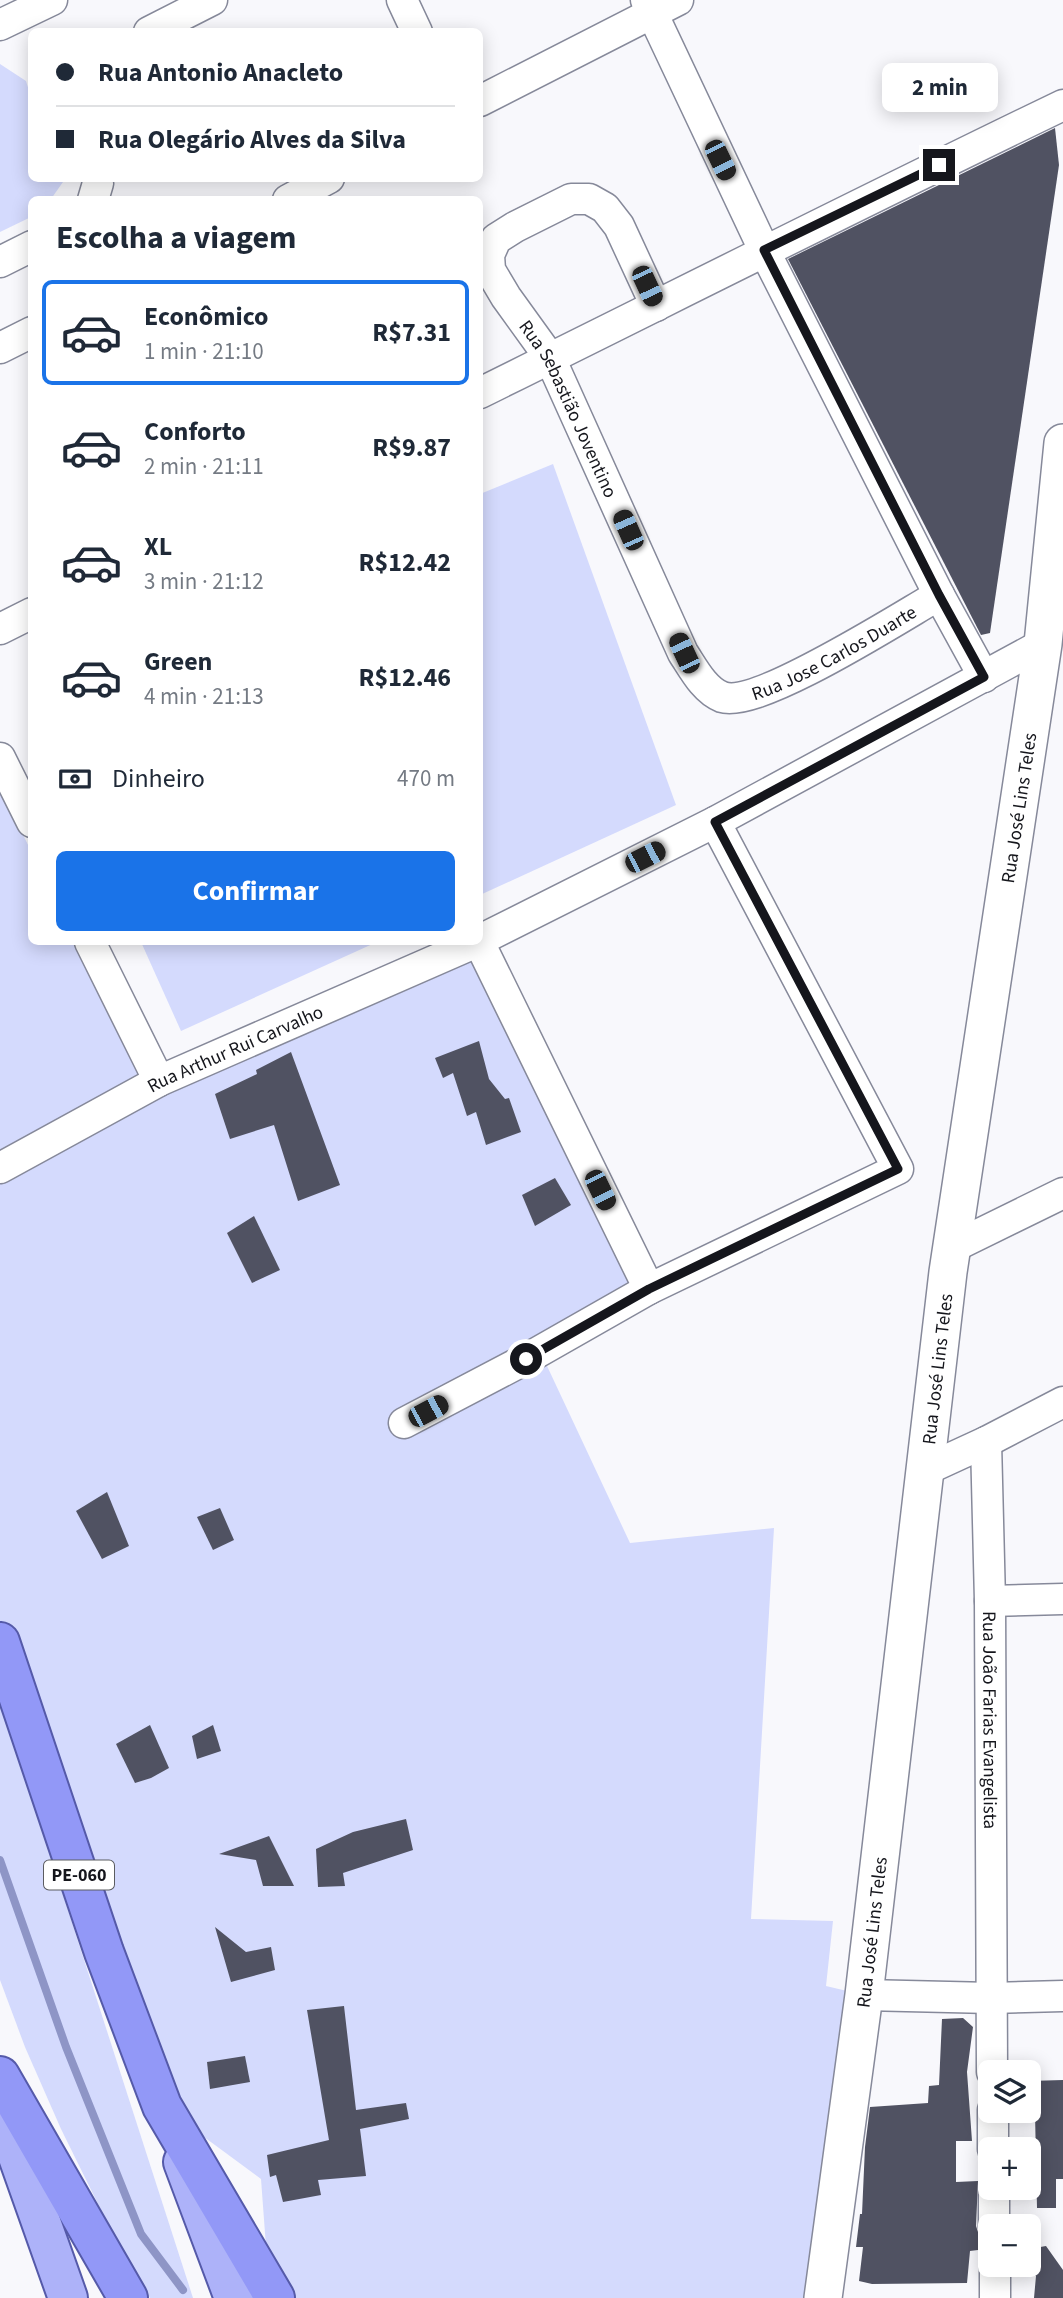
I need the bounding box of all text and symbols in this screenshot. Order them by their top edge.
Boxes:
text: Rua Antonio Anacleto [98,54,343,91]
callout: 2 min [881,64,997,113]
text: 2 min [912,71,968,104]
text: Rua Olegário Alves da Silva [98,121,406,158]
car [702,137,739,183]
route end [923,149,955,181]
text: Escolha a viagem [56,215,296,261]
car [629,263,666,309]
text: Econômico [144,298,269,335]
icon: car [60,301,123,364]
text: R$7.31 [372,314,451,351]
street label: Rua Sebastião Joventino [512,315,623,502]
text: 1 min · 21:10 [144,335,264,368]
text: Conforto [144,413,246,450]
icon: car [60,416,123,479]
text: R$9.87 [372,429,451,466]
text: 2 min · 21:11 [144,450,264,483]
car [610,507,647,553]
text: XL [144,528,172,565]
icon: car [60,531,123,594]
text: R$12.42 [359,544,451,581]
text: 3 min · 21:12 [144,565,264,598]
street label: Rua Jose Carlos Duarte [748,599,922,708]
car [666,630,703,676]
text: Green [144,643,212,680]
icon: car [60,646,123,709]
text: R$12.46 [359,659,451,696]
text: 4 min · 21:13 [144,680,264,713]
street label: Rua José Lins Teles [995,731,1044,885]
icon: cash [56,760,94,798]
text: Dinheiro [112,760,205,797]
text: 470 m [397,762,455,795]
car [622,838,669,876]
button: Confirmar [56,851,455,931]
street label: Rua Arthur Rui Carvalho [143,999,328,1100]
car [582,1167,619,1213]
street label: Rua José Lins Teles [916,1292,960,1446]
route start [510,1343,542,1375]
car [405,1392,452,1430]
street label: Rua João Farias Evangelista [975,1611,1003,1829]
street label: Rua José Lins Teles [850,1855,895,2010]
road number: PE-060 [44,1860,114,1889]
map controls [978,2060,1041,2277]
button: layers [978,2060,1041,2123]
button: + [978,2137,1041,2200]
button: − [978,2214,1041,2277]

